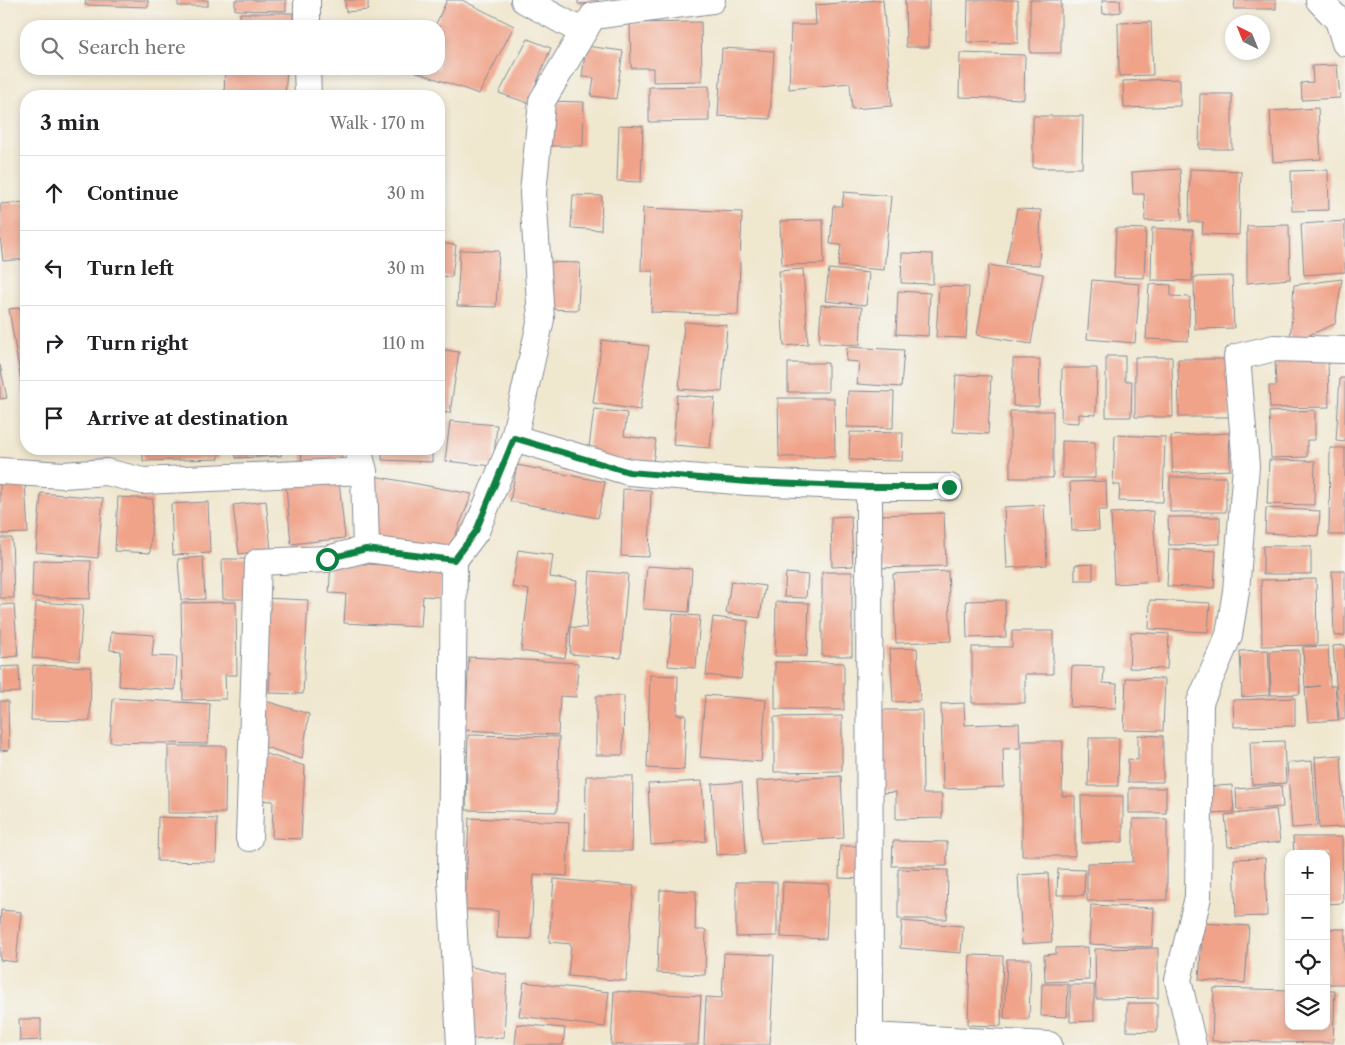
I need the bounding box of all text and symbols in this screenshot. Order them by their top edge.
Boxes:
north arrow [1225,15,1270,60]
search box [20,20,445,75]
icon: search [38,34,66,62]
text: Search here [78,36,186,59]
text: 3 min [40,110,100,135]
text: Walk · 170 m [330,113,425,133]
icon: ahead [40,179,68,207]
text: Continue [87,182,179,205]
text: 30 m [387,183,425,203]
icon: left [40,254,68,282]
text: Turn left [87,257,174,280]
text: 30 m [387,258,425,278]
icon: right [40,329,68,357]
text: Turn right [87,332,188,355]
text: 110 m [382,333,425,353]
icon: arrive [40,404,68,432]
text: Arrive at destination [87,407,288,430]
route end [938,476,961,499]
route start [316,548,339,571]
map controls [1285,850,1330,1030]
button: + [1285,850,1330,895]
button: − [1285,895,1330,940]
button: locate [1285,940,1330,985]
button: layers [1285,985,1330,1030]

